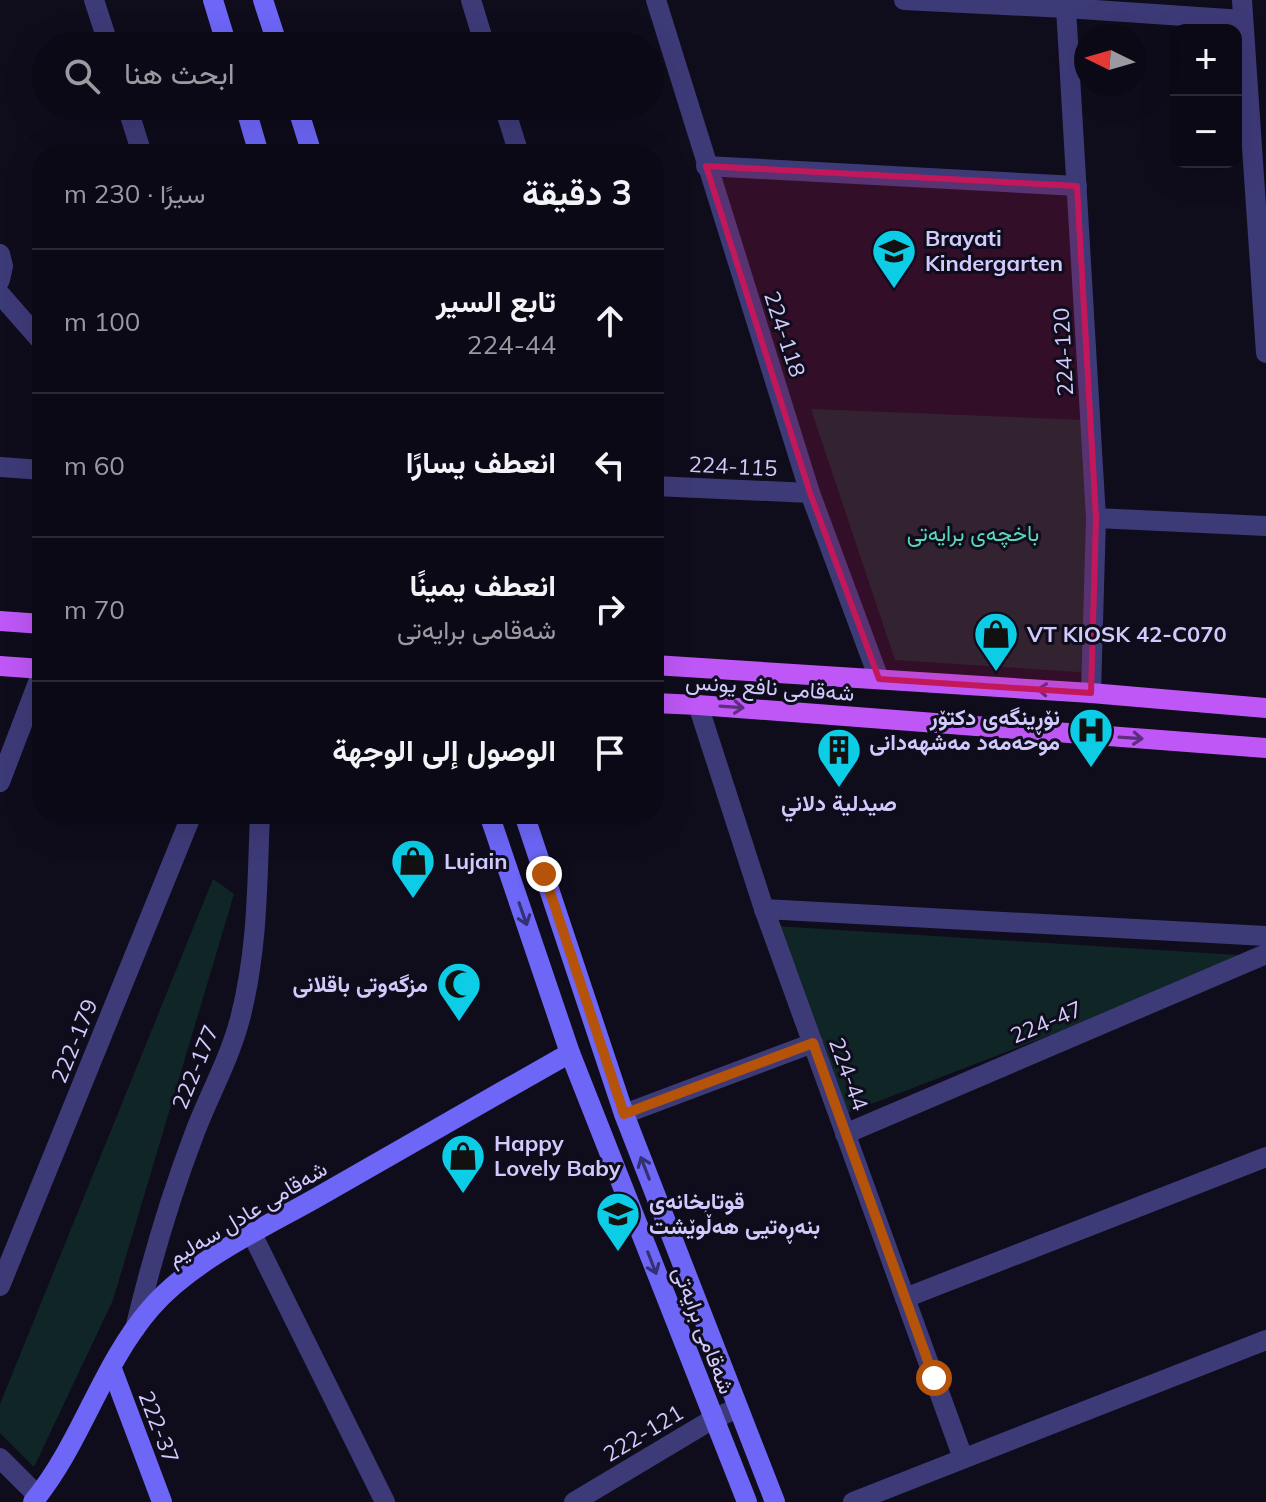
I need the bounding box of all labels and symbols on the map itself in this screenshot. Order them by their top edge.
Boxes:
north arrow [1074,24,1146,96]
place label: Brayati Kindergarten [925,224,1063,277]
school or university icon: Brayati Kindergarten [870,227,918,290]
street label: 224-118 [758,288,812,380]
street label: 224-120 [1047,307,1079,397]
street label: 224-115 [688,450,778,482]
park label: باخچەی برایەتی [907,519,1039,548]
shop icon: VT KIOSK 42-C070 [972,610,1020,673]
place label: VT KIOSK 42-C070 [1026,620,1227,648]
street label: شەقامی نافع یونس [685,667,855,708]
one-way arrow [1036,683,1063,698]
one-way arrow [718,700,745,715]
place label: نۆڕینگەی دکتۆر موحەمەد مەشهەدانی [869,703,1060,756]
hospital icon: نۆڕینگەی دکتۆر موحەمەد مەشهەدانی [1067,706,1115,769]
building icon: صيدلية دلاني [815,726,863,789]
one-way arrow [1117,731,1144,746]
place label: صيدلية دلاني [781,789,897,822]
shop icon: Lujain [389,837,437,900]
place label: Lujain [444,847,508,875]
route end [526,856,562,892]
one-way arrow [516,902,531,927]
mosque icon: مزگەوتی باقلانی [435,960,483,1023]
place label: مزگەوتی باقلانی [293,970,428,998]
street label: 224-47 [1006,994,1086,1050]
street label: 222-179 [44,995,104,1087]
street label: 222-177 [165,1021,225,1113]
street label: 224-44 [823,1034,875,1114]
place label: Happy Lovely Baby [494,1129,621,1182]
shop icon: Happy Lovely Baby [439,1132,487,1195]
street label: شەقامی عادل سەلیم [162,1154,332,1273]
one-way arrow [637,1156,651,1181]
place label: قوتابخانەی بنەڕەتیی هەڵوێشت [649,1187,820,1244]
school or university icon: قوتابخانەی بنەڕەتیی هەڵوێشت [594,1190,642,1253]
one-way arrow [646,1250,660,1275]
street label: شەقامی برایەتی [667,1262,741,1398]
route start [916,1360,952,1396]
street label: 222-37 [132,1387,186,1467]
street label: 222-121 [598,1398,688,1468]

